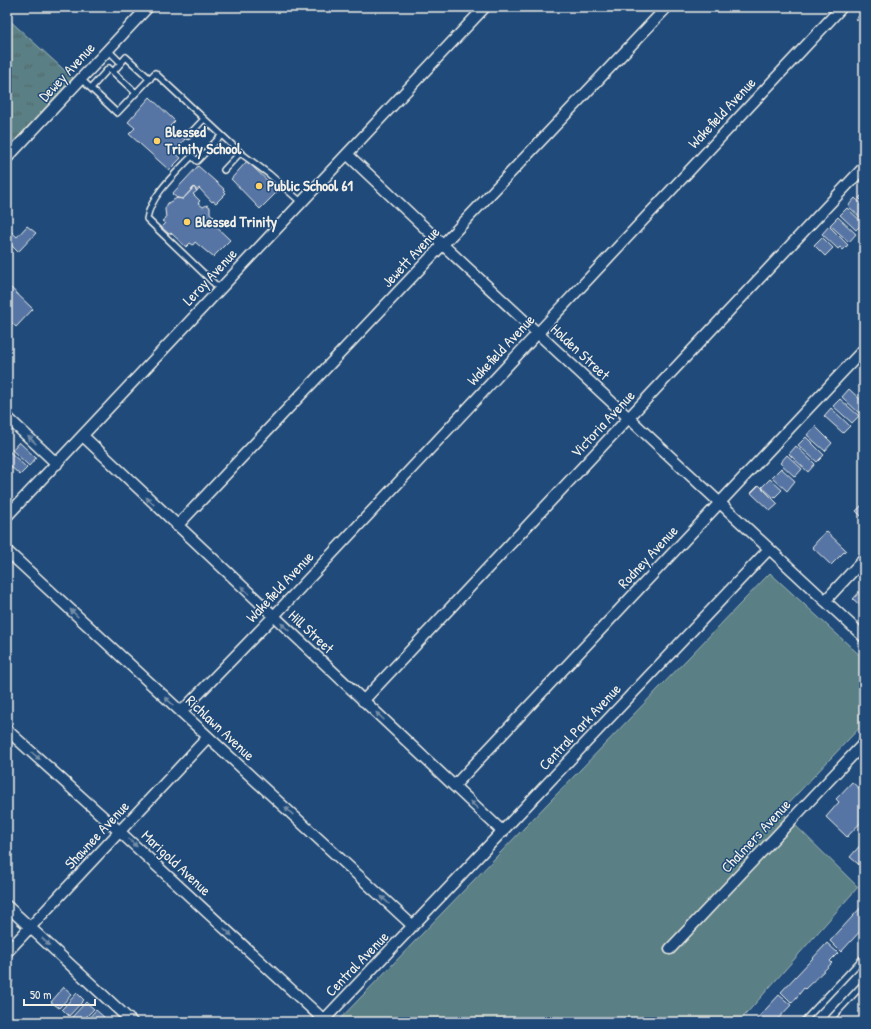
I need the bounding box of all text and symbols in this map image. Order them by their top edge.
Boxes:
street label: Dewey Avenue [34,37,100,106]
street label: Wakefield Avenue [683,72,760,153]
place label: Blessed Trinity School [164,121,242,160]
marker: Blessed Trinity School [152,136,162,146]
place label: Public School 61 [267,175,354,196]
marker: Public School 61 [254,181,264,191]
place label: Blessed Trinity [195,211,278,233]
marker: Blessed Trinity [182,217,192,227]
street label: Jewett Avenue [377,222,444,292]
street label: Leroy Avenue [178,243,242,310]
street label: Wakefield Avenue [462,309,539,390]
street label: Holden Street [546,319,615,385]
street label: Victoria Avenue [566,385,639,462]
one-way arrow [27,436,37,445]
one-way arrow [145,496,155,506]
street label: Rodney Avenue [613,520,682,593]
street label: Wakefield Avenue [241,546,318,627]
one-way arrow [240,585,250,595]
street label: Hill Street [284,605,339,659]
one-way arrow [69,608,79,618]
one-way arrow [280,622,290,632]
street label: Central Park Avenue [534,679,625,775]
street label: Richlawn Avenue [181,690,259,765]
one-way arrow [164,696,174,706]
one-way arrow [375,711,385,721]
one-way arrow [31,752,41,761]
street label: Chalmers Avenue [716,794,795,877]
street label: Shawnee Avenue [60,796,134,873]
one-way arrow [470,801,479,810]
one-way arrow [284,807,294,816]
street label: Marigold Avenue [137,825,216,900]
one-way arrow [127,839,138,848]
one-way arrow [380,895,390,904]
street label: Central Avenue [320,926,393,1001]
one-way arrow [223,927,233,936]
one-way arrow [41,937,51,947]
scale bar [24,981,95,1007]
text: 50 m [30,986,51,1003]

